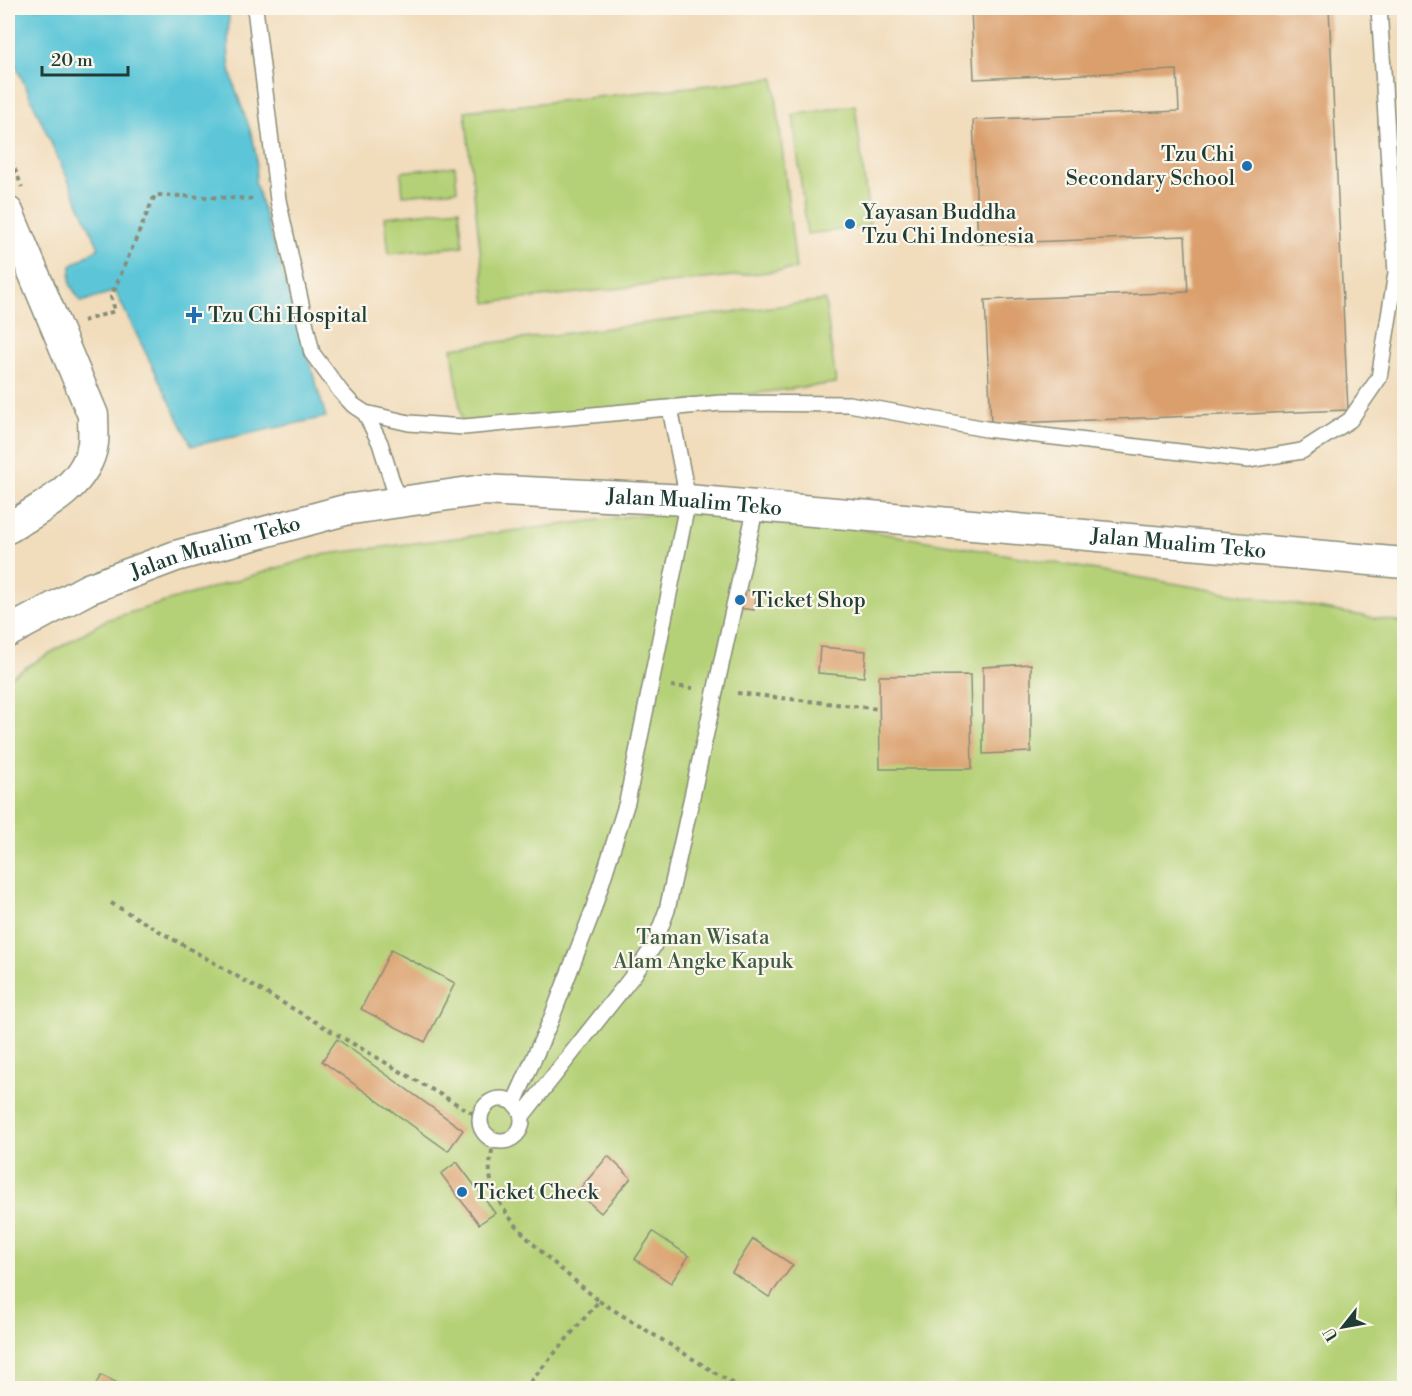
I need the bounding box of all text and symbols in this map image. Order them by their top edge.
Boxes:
scale bar [42,39,128,77]
text: 20 m [51,49,93,72]
place label: Tzu Chi Secondary School [1066,142,1235,192]
marker: Tzu Chi Secondary School [1240,159,1254,173]
place label: Yayasan Buddha Tzu Chi Indonesia [861,200,1035,250]
marker: Yayasan Buddha Tzu Chi Indonesia [843,217,857,231]
place label: Tzu Chi Hospital [208,303,368,329]
marker: Tzu Chi Hospital [185,306,203,324]
street label: Jalan Mualim Teko [605,484,783,522]
street label: Jalan Mualim Teko [126,511,304,586]
street label: Jalan Mualim Teko [1088,523,1267,565]
place label: Ticket Shop [752,588,866,614]
marker: Ticket Shop [733,593,747,607]
park label: Taman Wisata Alam Angke Kapuk [612,925,794,975]
place label: Ticket Check [474,1180,599,1206]
marker: Ticket Check [455,1185,469,1199]
north arrow [1313,1297,1373,1357]
text: U [1319,1323,1343,1345]

